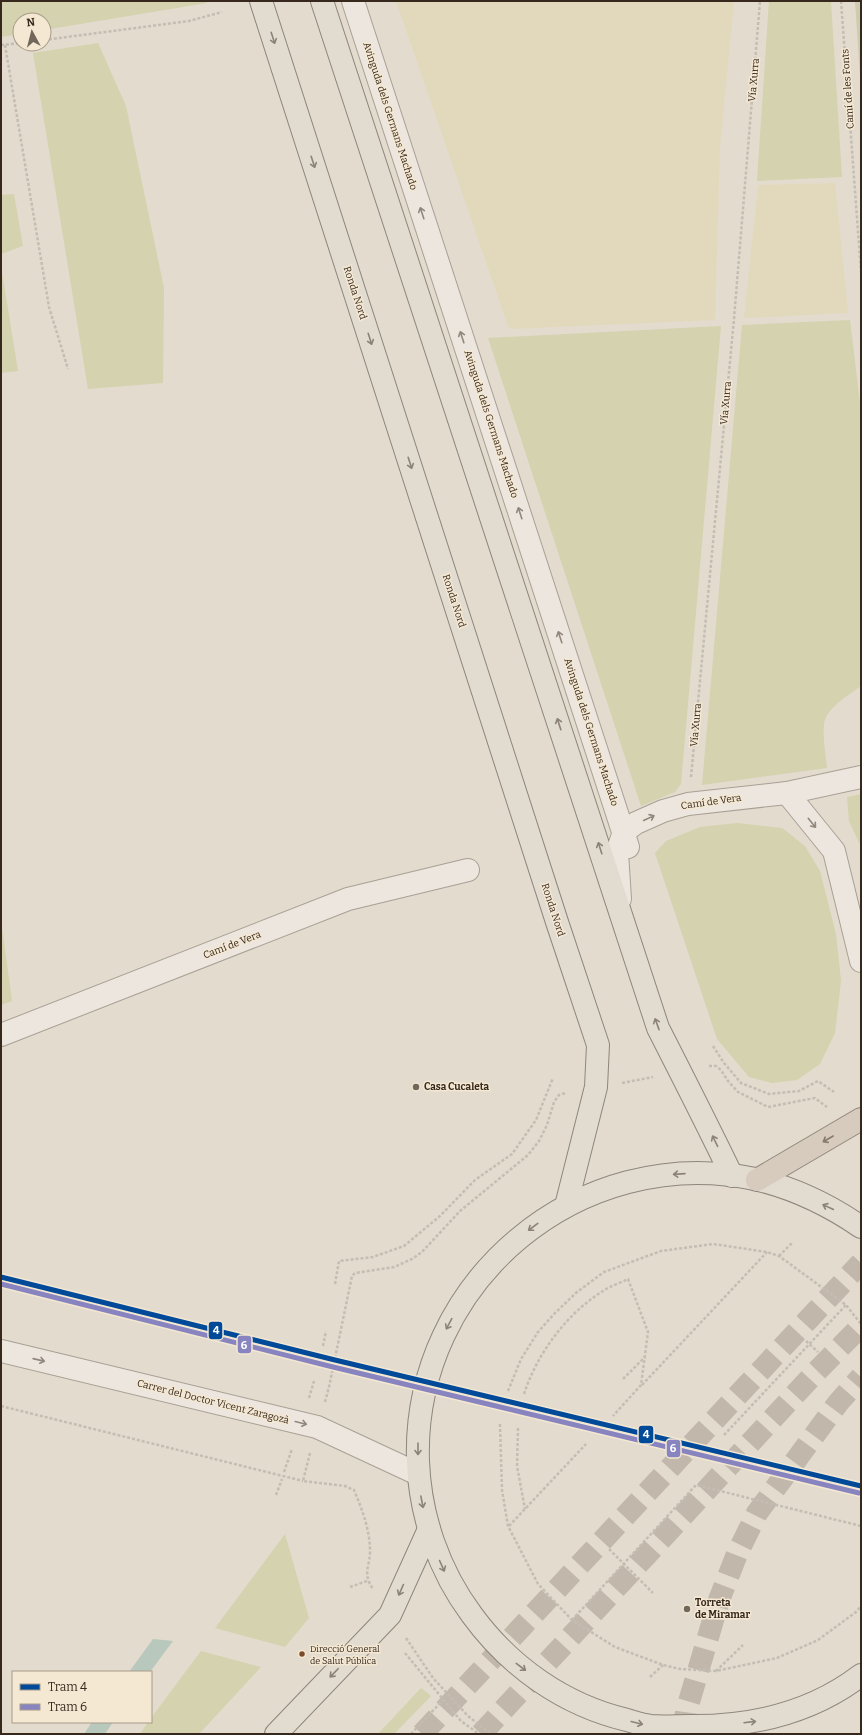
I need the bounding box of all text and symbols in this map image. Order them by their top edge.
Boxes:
north arrow [12,12,52,52]
text: N [26,16,36,30]
one-way arrow [270,31,277,44]
street label: Avinguda dels Germans Machado [360,40,420,192]
street label: Camí de les Fonts [838,48,857,130]
street label: Vía Xurra [745,57,762,102]
one-way arrow [310,155,317,168]
one-way arrow [418,207,425,220]
street label: Ronda Nord [341,265,369,321]
one-way arrow [458,330,465,343]
one-way arrow [367,332,374,345]
street label: Avinguda dels Germans Machado [461,348,521,500]
street label: Vía Xurra [717,380,734,425]
one-way arrow [406,456,414,468]
one-way arrow [516,507,523,520]
street label: Ronda Nord [440,573,468,629]
one-way arrow [556,631,563,644]
street label: Avinguda dels Germans Machado [561,656,621,808]
street label: Vía Xurra [687,702,704,747]
one-way arrow [555,718,563,730]
street label: Camí de Vera [680,791,742,812]
one-way arrow [642,814,654,821]
one-way arrow [807,818,816,829]
one-way arrow [596,841,603,854]
street label: Ronda Nord [539,882,567,938]
street label: Camí de Vera [201,927,263,962]
one-way arrow [653,1019,661,1031]
place label: Casa Cucaleta [424,1081,490,1093]
marker: Casa Cucaleta [411,1082,421,1092]
one-way arrow [711,1135,718,1147]
one-way arrow [822,1135,834,1143]
one-way arrow [673,1171,686,1178]
one-way arrow [822,1203,834,1210]
one-way arrow [528,1222,539,1231]
one-way arrow [445,1318,452,1330]
line badge: 4 [208,1321,223,1340]
text: 4 [213,1324,220,1337]
line badge: 6 [237,1335,252,1354]
text: 6 [241,1339,248,1352]
one-way arrow [32,1357,45,1364]
street label: Carrer del Doctor Vicent Zaragozà [136,1377,291,1427]
one-way arrow [295,1420,308,1427]
line badge: 4 [638,1425,654,1444]
text: 4 [643,1428,650,1441]
line badge: 6 [666,1439,681,1458]
one-way arrow [414,1442,422,1455]
text: 6 [670,1442,677,1455]
one-way arrow [419,1495,427,1508]
one-way arrow [439,1559,447,1571]
one-way arrow [397,1584,404,1596]
place label: Torreta de Miramar [695,1597,750,1621]
marker: Torreta de Miramar [682,1604,692,1614]
place label: Direcció General de Salut Pública [310,1644,380,1666]
marker: Direcció General de Salut Pública [297,1649,307,1659]
one-way arrow [516,1663,527,1672]
one-way arrow [329,1668,339,1678]
legend [12,1671,152,1723]
text: Tram 4 [48,1680,87,1694]
text: Tram 6 [48,1700,87,1714]
one-way arrow [743,1718,756,1726]
one-way arrow [630,1719,643,1727]

